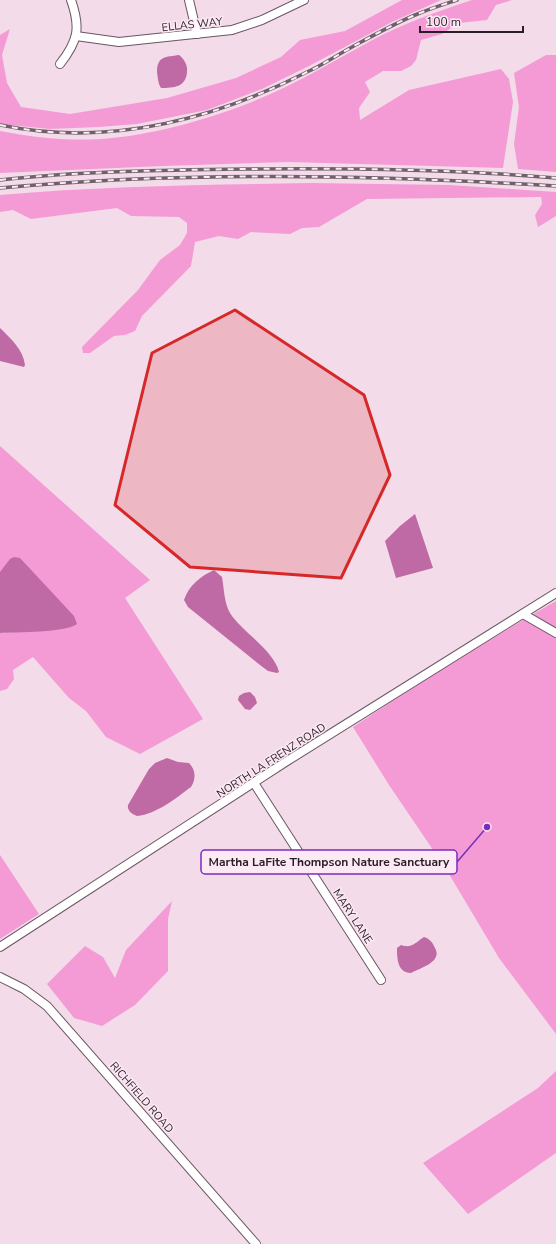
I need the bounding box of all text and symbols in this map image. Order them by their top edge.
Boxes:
scale bar [420,8,523,34]
street label: ELLAS WAY [161,14,224,35]
text: 100 m [426,14,461,30]
street label: NORTH LA FRENZ ROAD [214,719,329,801]
callout: Martha LaFite Thompson Nature Sanctuary [201,850,457,874]
text: Martha LaFite Thompson Nature Sanctuary [209,854,450,870]
street label: MARY LANE [329,886,376,947]
street label: RICHFIELD ROAD [106,1058,177,1136]

